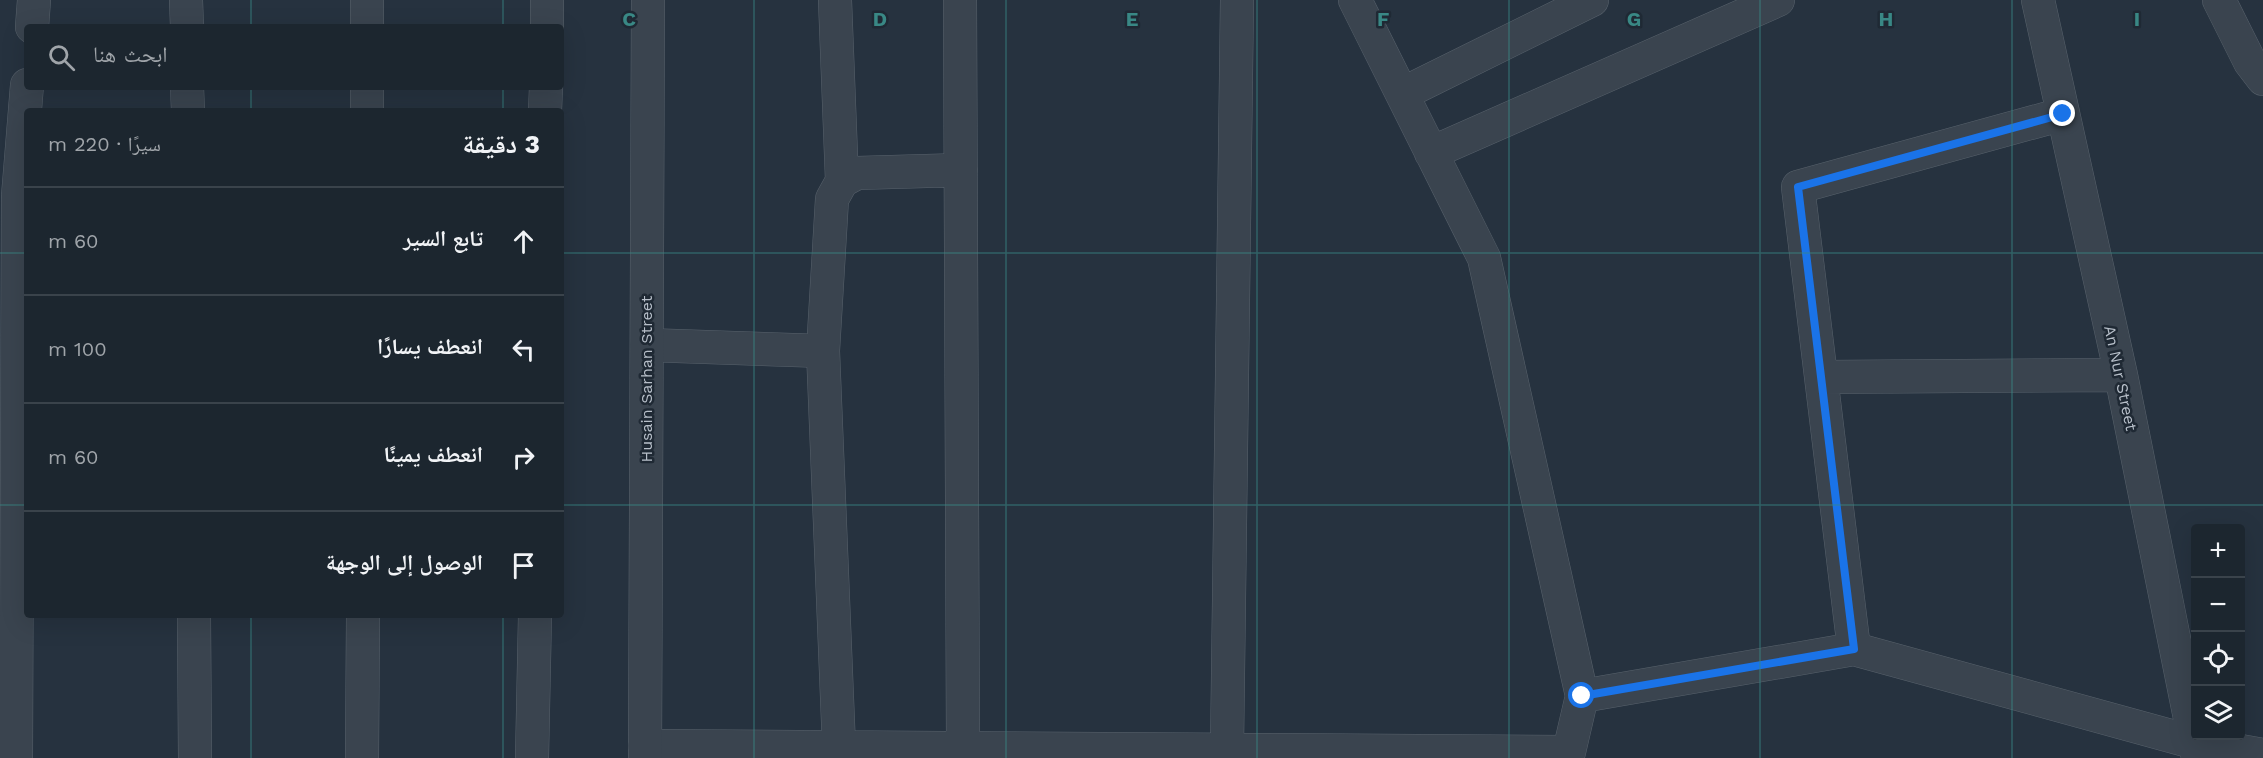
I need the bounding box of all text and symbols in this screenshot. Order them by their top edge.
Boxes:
text: C [622,7,636,31]
text: D [873,7,887,31]
text: E [1126,7,1138,31]
text: F [1377,7,1389,31]
text: G [1627,7,1641,31]
text: H [1879,7,1893,31]
text: I [2134,7,2140,31]
search box [24,24,564,90]
icon: search [45,41,78,74]
text: ابحث هنا [93,42,168,67]
route end [2049,100,2075,126]
text: 3 دقيقة [463,129,540,159]
text: سيرًا · 220 m [48,132,161,156]
icon: ahead [507,225,540,258]
text: تابع السير [403,226,483,251]
text: 60 m [48,229,99,253]
street label: Husain Sarhan Street [637,295,656,462]
street label: An Nur Street [2100,324,2141,433]
icon: left [507,333,540,366]
text: انعطف يسارًا [377,334,483,359]
text: 100 m [48,337,107,361]
icon: right [507,441,540,474]
text: انعطف يمينًا [383,442,483,467]
text: 60 m [48,445,99,469]
map controls [2191,524,2245,740]
button: + [2191,524,2245,578]
icon: arrive [507,549,540,582]
text: الوصول إلى الوجهة [326,550,483,575]
button: − [2191,578,2245,632]
button: locate [2191,632,2245,686]
route start [1568,682,1594,708]
button: layers [2191,686,2245,740]

